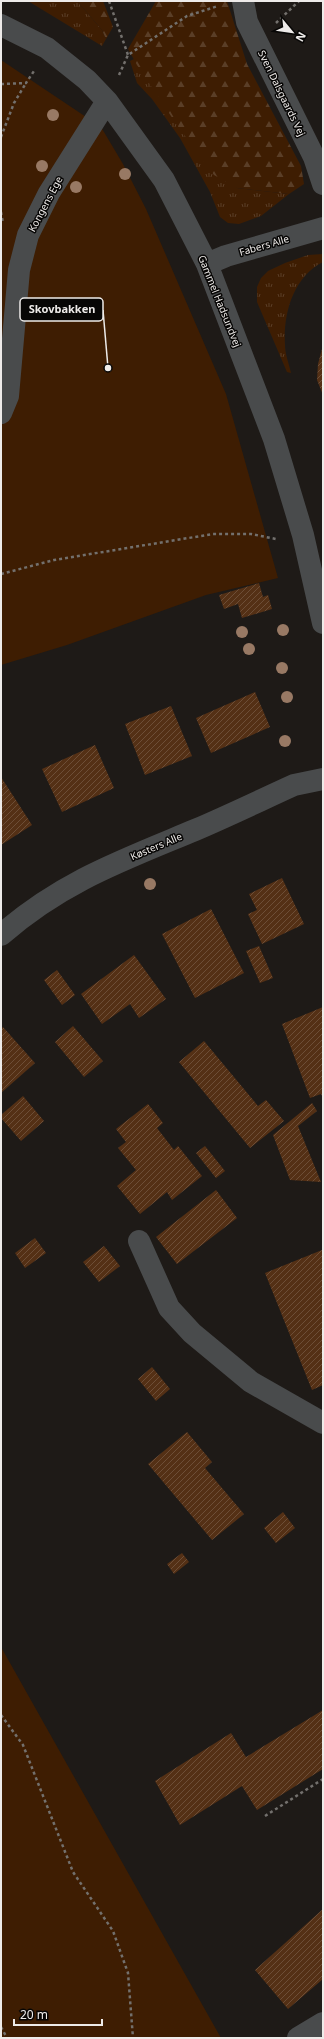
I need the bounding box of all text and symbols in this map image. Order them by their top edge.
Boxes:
north arrow [272,12,312,52]
text: N [292,30,310,45]
street label: Sven Dalsgaards Vej [255,48,309,138]
street label: Kongens Ege [24,173,66,234]
street label: Fabers Alle [237,231,291,259]
street label: Gammel Hadsundvej [195,253,245,349]
callout: Skovbakken [20,298,103,321]
text: Skovbakken [29,301,95,316]
street label: Køsters Alle [128,829,184,863]
scale bar [14,2001,102,2027]
text: 20 m [20,2006,48,2023]

